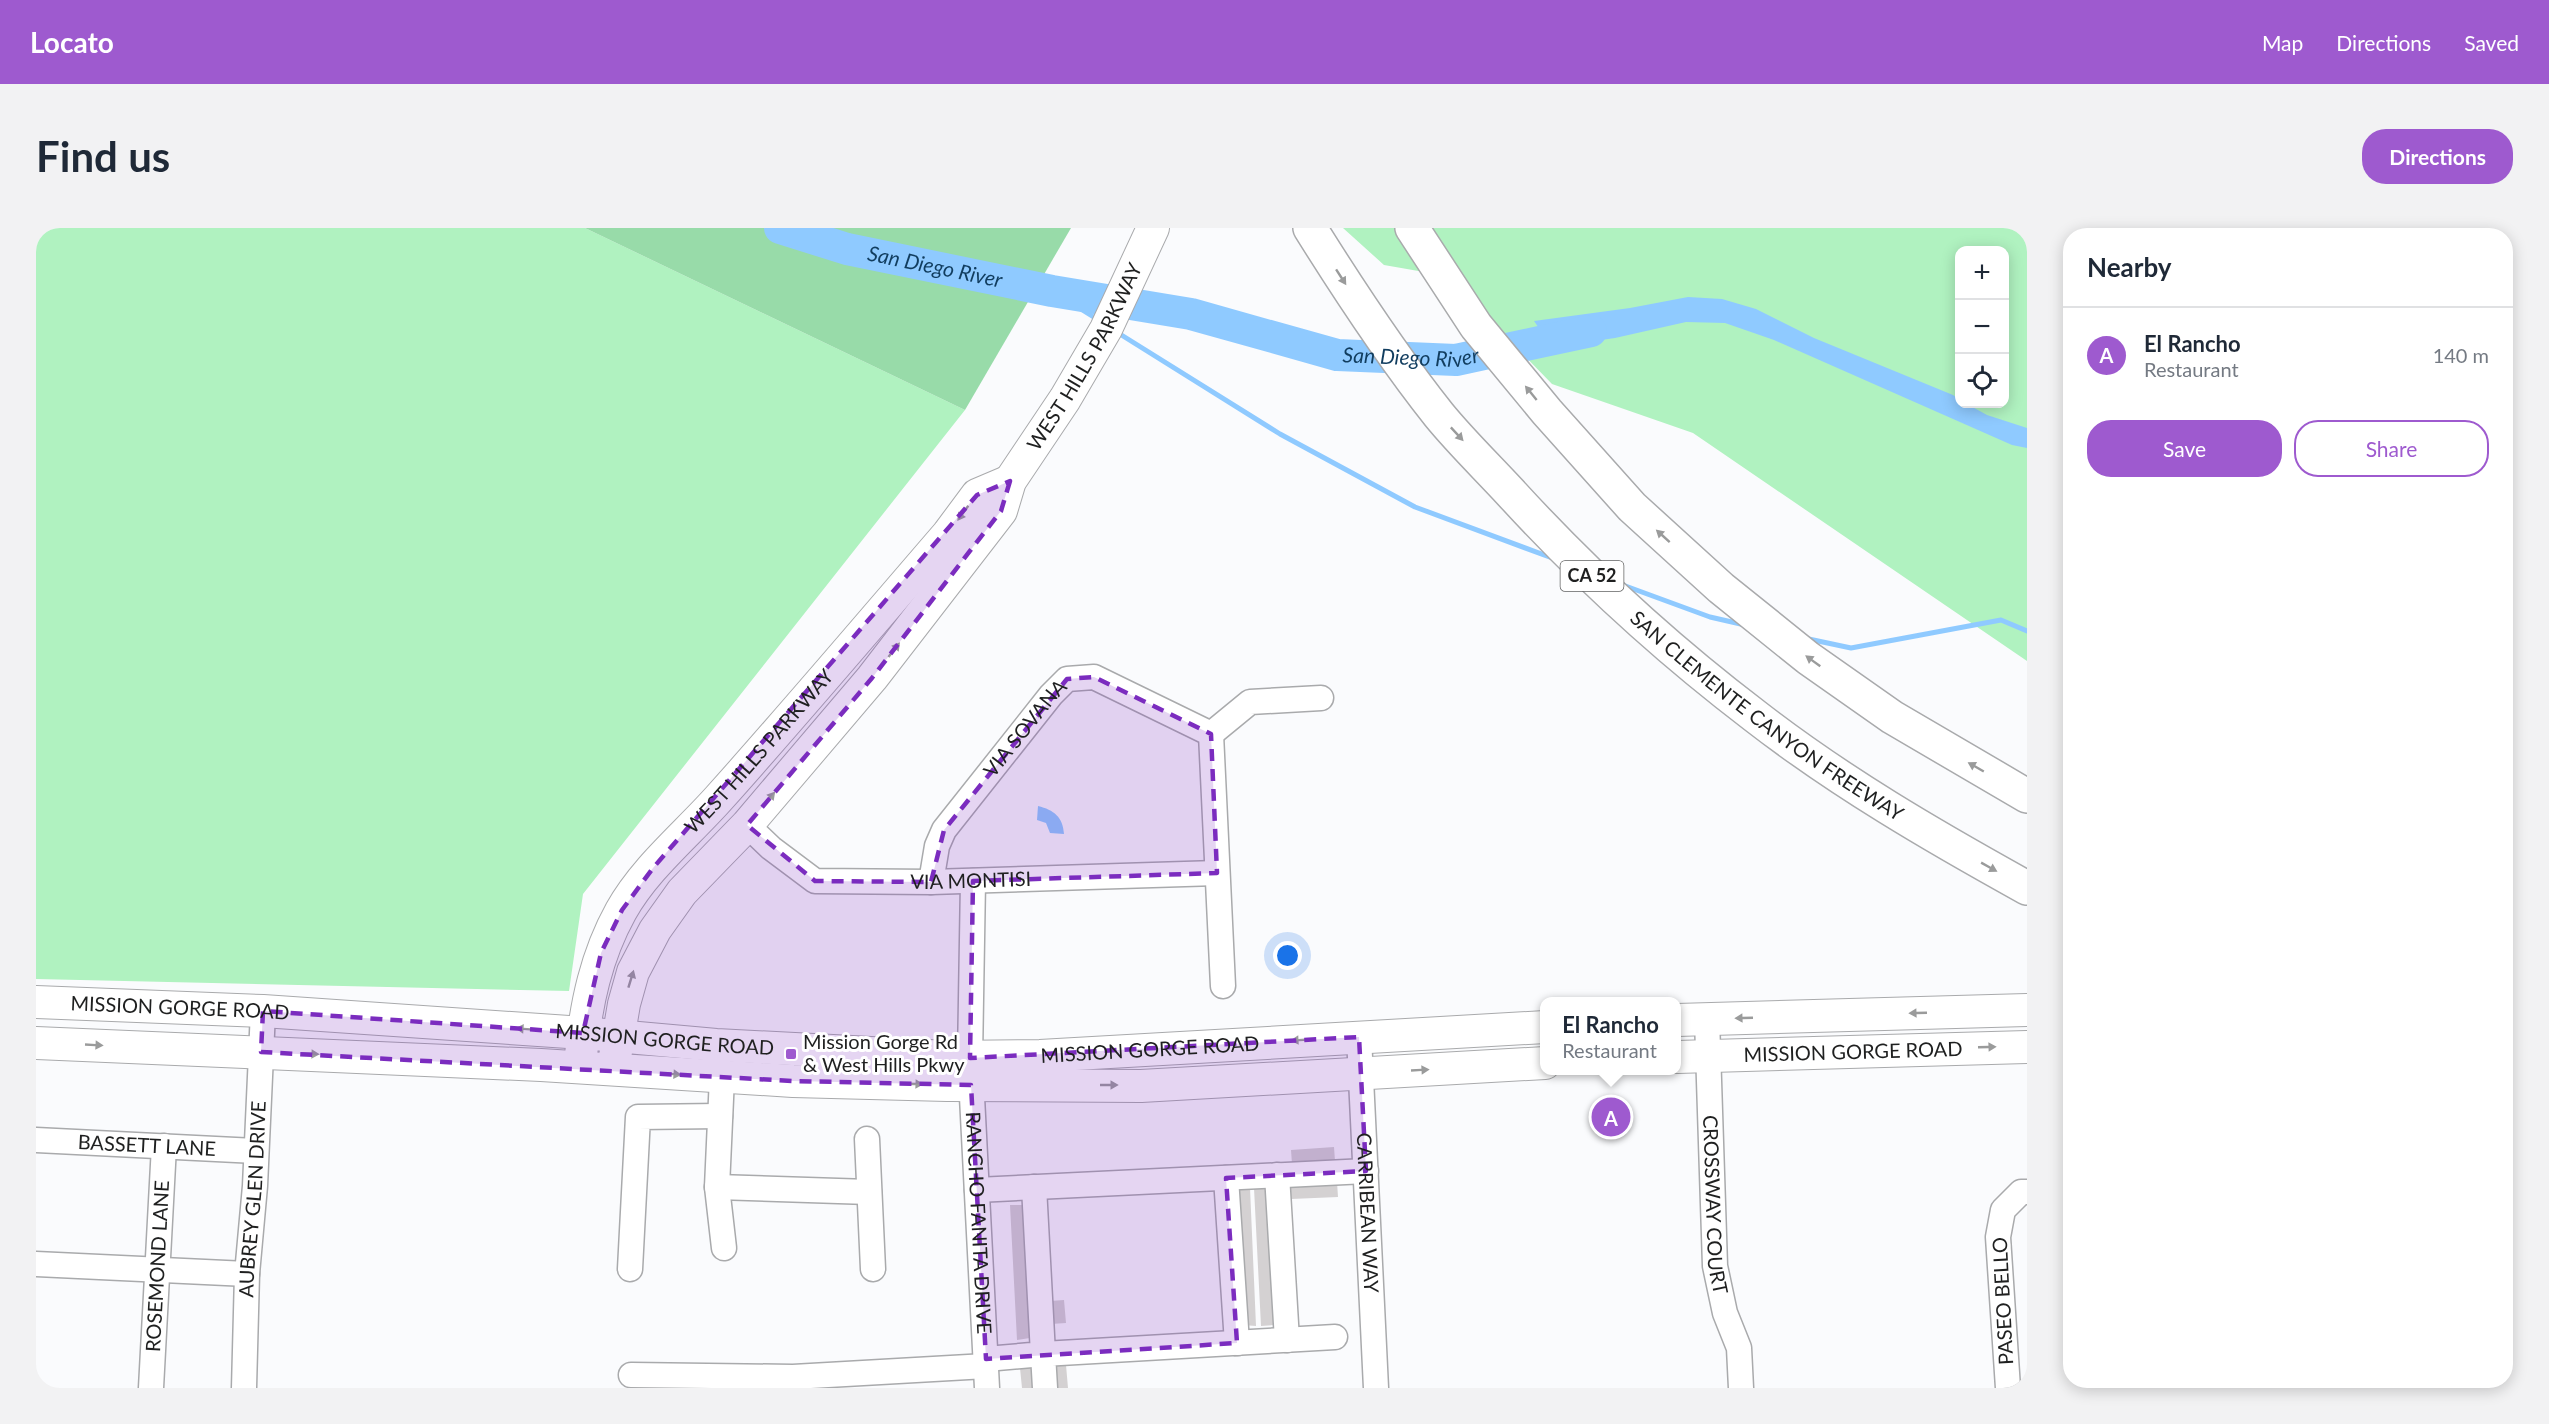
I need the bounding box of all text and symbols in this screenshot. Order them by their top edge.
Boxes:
text: Locato [30,25,114,59]
text: Map [2262,30,2303,55]
text: Directions [2336,30,2431,55]
text: Saved [2464,30,2519,55]
button: Directions [2362,129,2513,184]
text: Find us [36,131,170,181]
water label: San Diego River [866,240,1006,292]
map controls [1955,246,2009,408]
button: + [1955,246,2009,300]
text: Nearby [2087,251,2172,283]
street label: WEST HILLS PARKWAY [1021,258,1146,454]
one-way arrow [1335,269,1347,285]
button: − [1955,300,2009,354]
text: El Rancho [2144,330,2241,357]
water label: San Diego River [1342,341,1482,372]
text: A [2100,343,2113,367]
text: 140 m [2433,343,2489,367]
button: locate [1955,354,2009,408]
text: Restaurant [2144,357,2239,381]
one-way arrow [1525,386,1538,401]
button: Save [2087,420,2282,477]
button: Share [2294,420,2489,477]
one-way arrow [1449,427,1463,441]
one-way arrow [957,505,969,521]
one-way arrow [1657,529,1671,543]
road number: CA 52 [1560,561,1624,591]
street label: SAN CLEMENTE CANYON FREEWAY [1626,605,1909,825]
one-way arrow [888,642,900,658]
one-way arrow [1805,655,1821,667]
street label: WEST HILLS PARKWAY [679,663,838,838]
street label: VIA SOVANA [978,673,1071,781]
one-way arrow [1967,762,1984,772]
one-way arrow [762,792,775,807]
one-way arrow [1981,862,1998,872]
street label: VIA MONTISI [910,866,1032,893]
your location [1273,941,1302,970]
one-way arrow [627,970,636,988]
street label: MISSION GORGE ROAD [70,990,290,1024]
popup [1540,997,1681,1075]
one-way arrow [1909,1008,1928,1017]
text: El Rancho [1562,1011,1659,1038]
one-way arrow [1735,1013,1754,1023]
street label: MISSION GORGE ROAD [555,1018,775,1059]
one-way arrow [515,1025,534,1034]
place label: Mission Gorge Rd & West Hills Pkwy [803,1029,965,1076]
street label: MISSION GORGE ROAD [1040,1030,1260,1067]
one-way arrow [1291,1035,1310,1044]
street label: MISSION GORGE ROAD [1743,1036,1963,1066]
text: Restaurant [1562,1038,1657,1062]
one-way arrow [85,1041,104,1050]
one-way arrow [1978,1043,1997,1052]
marker: Mission Gorge Rd & West Hills Pkwy [784,1047,798,1061]
one-way arrow [301,1050,320,1059]
one-way arrow [1410,1065,1429,1074]
one-way arrow [662,1069,681,1079]
one-way arrow [905,1080,924,1089]
one-way arrow [1100,1080,1119,1090]
pin: A [1592,1094,1630,1140]
street label: AUBREY GLEN DRIVE [233,1100,270,1298]
street label: RANCHO FANITA DRIVE [962,1111,997,1334]
street label: CROSSWAY COURT [1699,1115,1734,1297]
street label: BASSETT LANE [77,1129,217,1160]
street label: CARRIBEAN WAY [1353,1132,1384,1294]
street label: ROSEMOND LANE [140,1180,173,1353]
street label: PASEO BELLO [1987,1236,2017,1366]

